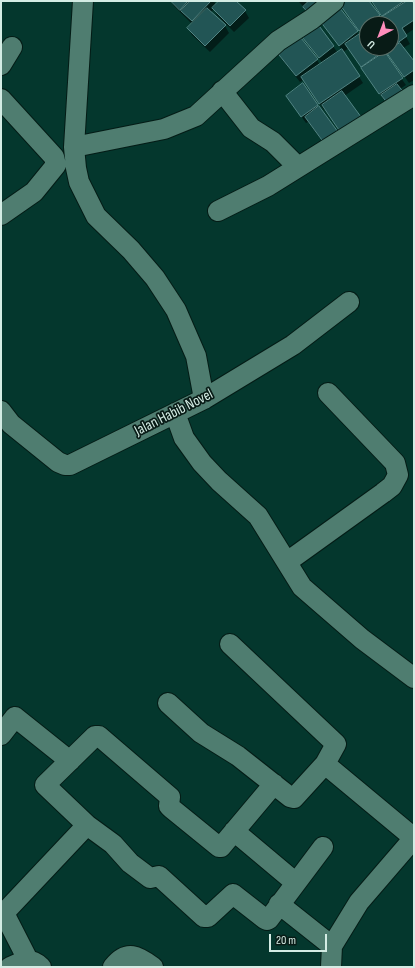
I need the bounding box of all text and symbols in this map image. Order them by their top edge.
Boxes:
north arrow [359,16,399,56]
text: U [365,38,378,51]
street label: Jalan Habib Novel [132,386,216,440]
scale bar [271,926,329,952]
text: 20 m [276,933,296,948]

